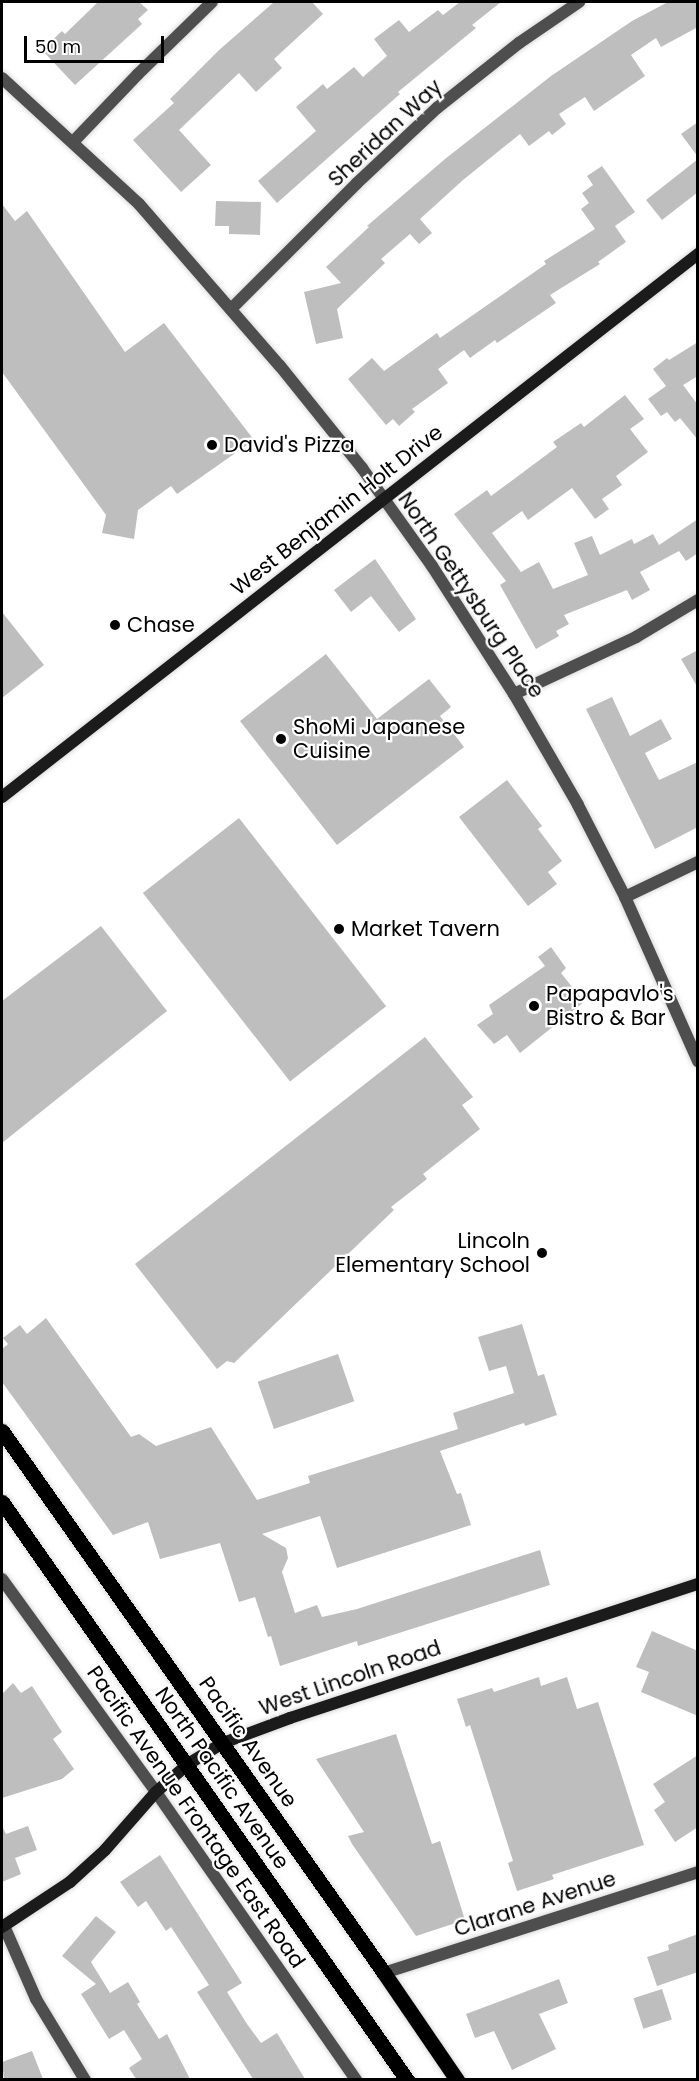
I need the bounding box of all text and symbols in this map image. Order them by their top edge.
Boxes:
scale bar [27,24,166,62]
text: 50 m [35,34,81,59]
street label: Sheridan Way [323,74,447,192]
street label: West Benjamin Holt Drive [226,420,448,600]
place label: David's Pizza [224,432,355,458]
marker: David's Pizza [205,438,219,452]
street label: North Gettysburg Place [393,487,549,703]
place label: Chase [127,612,195,638]
marker: Chase [108,618,122,632]
place label: ShoMi Japanese Cuisine [293,714,465,764]
marker: ShoMi Japanese Cuisine [274,732,288,746]
place label: Market Tavern [351,916,500,942]
marker: Market Tavern [332,922,346,936]
place label: Papapavlo's Bistro & Bar [546,981,674,1031]
marker: Papapavlo's Bistro & Bar [527,999,541,1013]
place label: Lincoln Elementary School [335,1228,530,1278]
marker: Lincoln Elementary School [535,1246,549,1260]
street label: West Lincoln Road [256,1635,444,1721]
street label: Pacific Avenue Frontage East Road [82,1661,310,1973]
street label: Pacific Avenue [194,1672,302,1812]
street label: North Pacific Avenue [150,1682,294,1874]
street label: Clarane Avenue [451,1866,619,1942]

